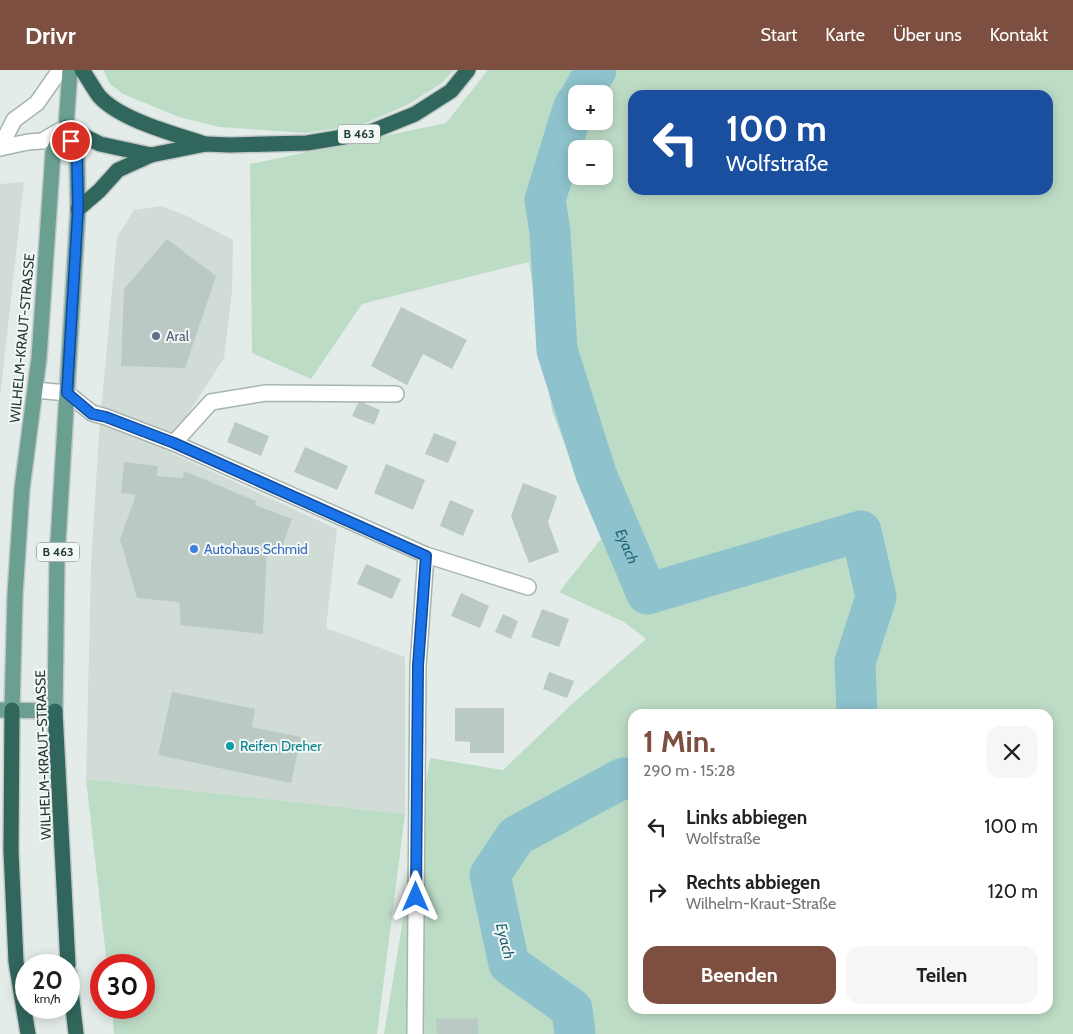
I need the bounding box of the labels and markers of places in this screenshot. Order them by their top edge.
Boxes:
pin [50,120,92,162]
place label: Aral [166,327,190,345]
marker: Aral [150,330,162,342]
place label: Autohaus Schmid [204,540,308,558]
marker: Autohaus Schmid [188,543,200,555]
place label: Reifen Dreher [240,737,322,755]
marker: Reifen Dreher [224,740,236,752]

